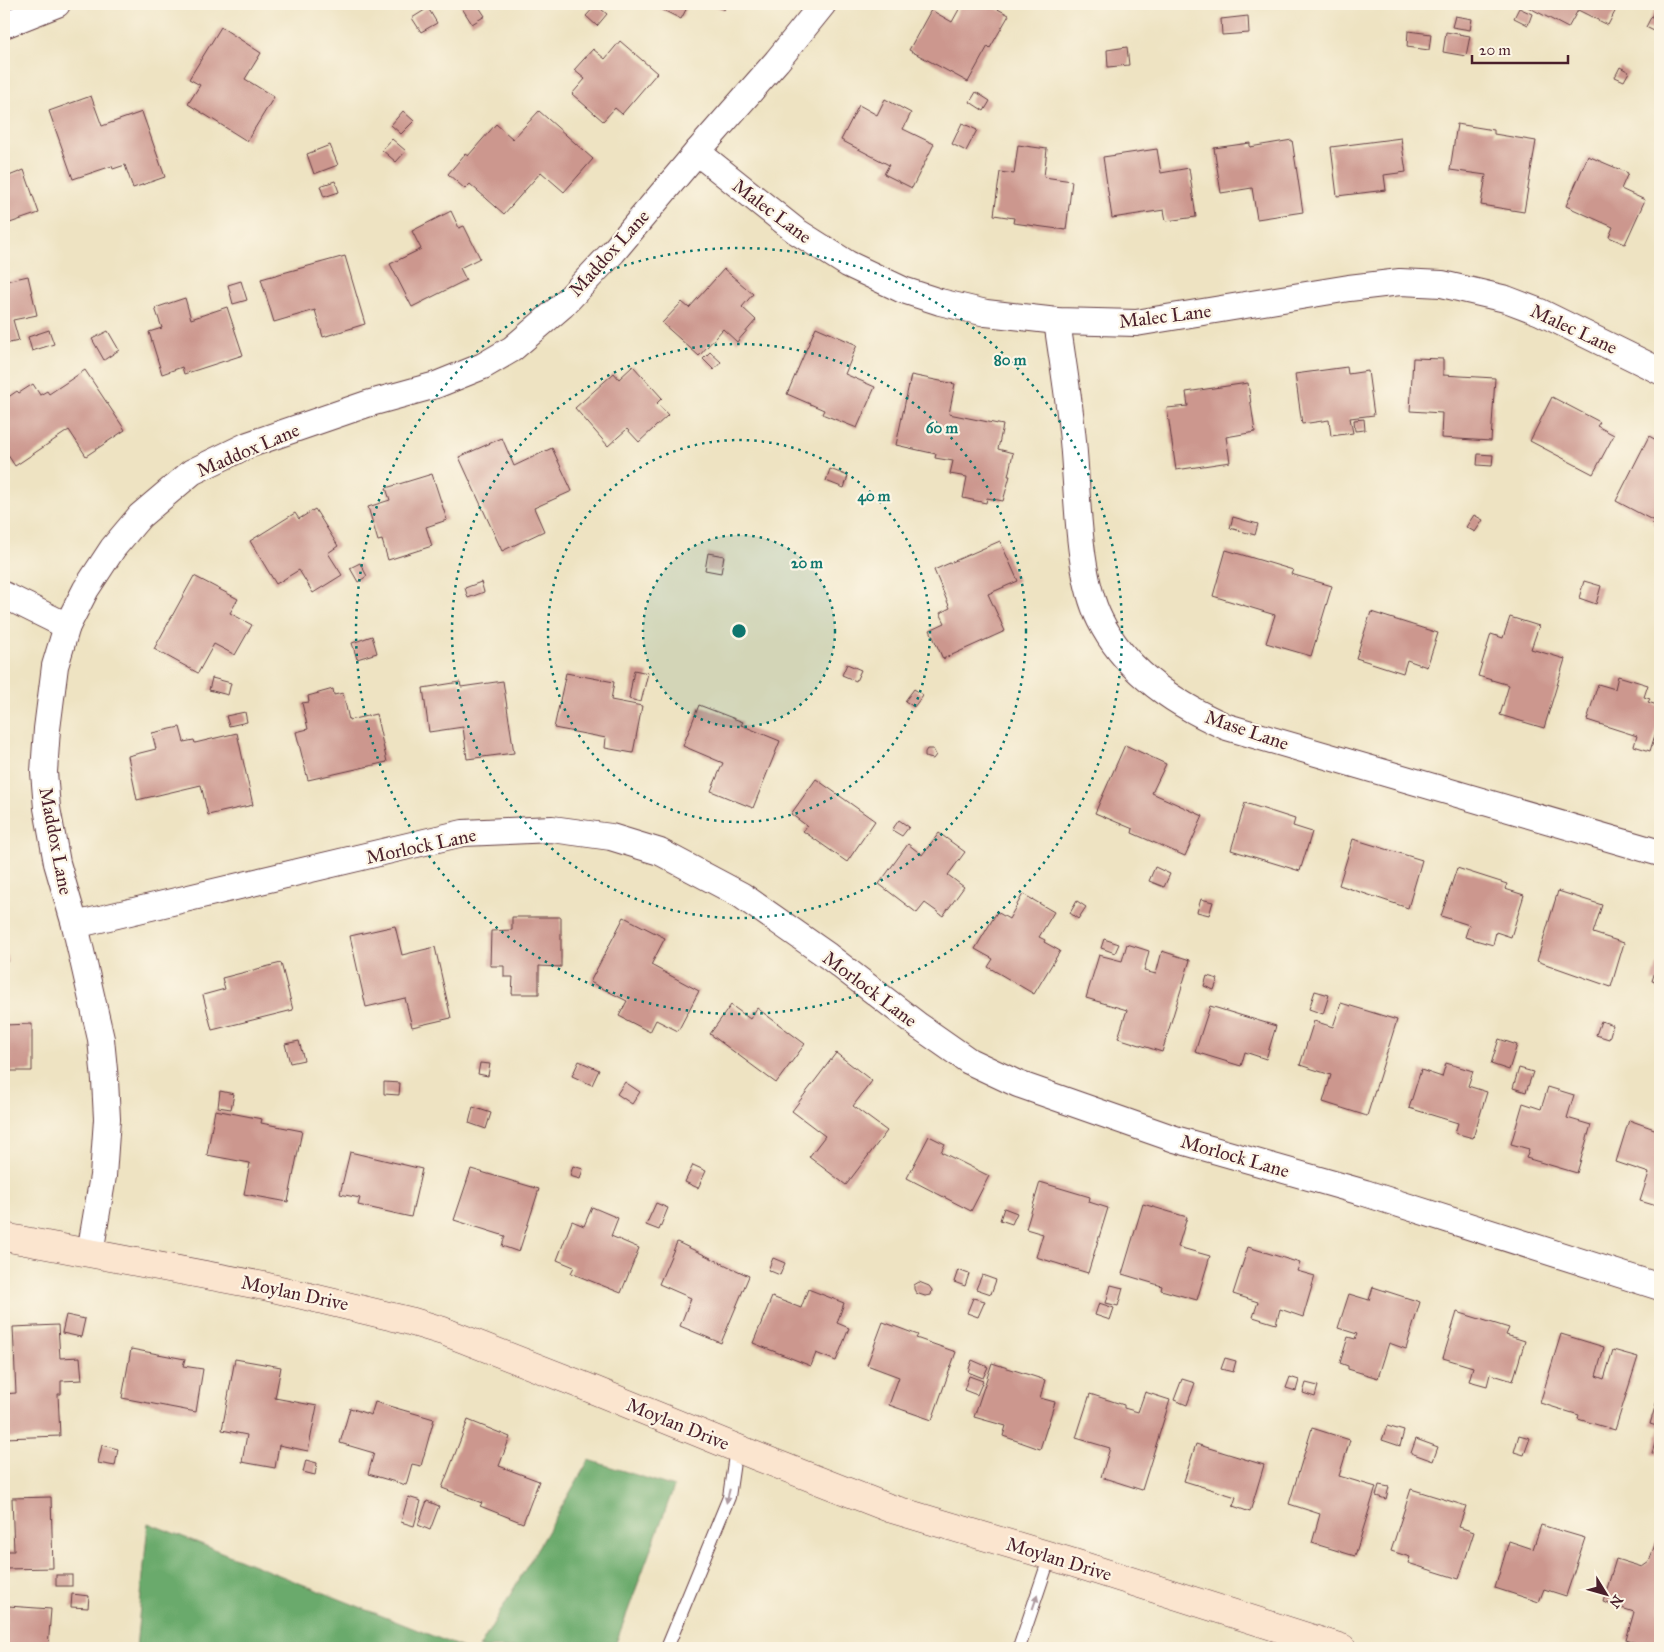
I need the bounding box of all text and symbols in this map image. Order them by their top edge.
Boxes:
scale bar [1472,32,1568,64]
text: 20 m [1479,41,1511,59]
street label: Malec Lane [728,174,816,248]
street label: Maddox Lane [564,205,654,301]
street label: Malec Lane [1117,299,1213,333]
street label: Malec Lane [1527,299,1621,359]
text: 80 m [994,351,1027,369]
street label: Maddox Lane [193,418,303,482]
text: 60 m [926,419,959,437]
text: 40 m [858,487,891,506]
text: 20 m [791,554,823,572]
centre of rings [730,622,748,640]
street label: Mase Lane [1202,705,1292,755]
street label: Maddox Lane [34,785,78,897]
street label: Morlock Lane [364,823,478,869]
street label: Morlock Lane [818,946,922,1032]
street label: Morlock Lane [1178,1130,1292,1183]
street label: Moylan Drive [239,1270,351,1316]
street label: Moylan Drive [623,1393,733,1455]
one-way arrow [724,1488,732,1503]
street label: Moylan Drive [1003,1532,1115,1586]
north arrow [1582,1570,1632,1620]
text: N [1606,1592,1626,1611]
one-way arrow [1031,1595,1039,1610]

